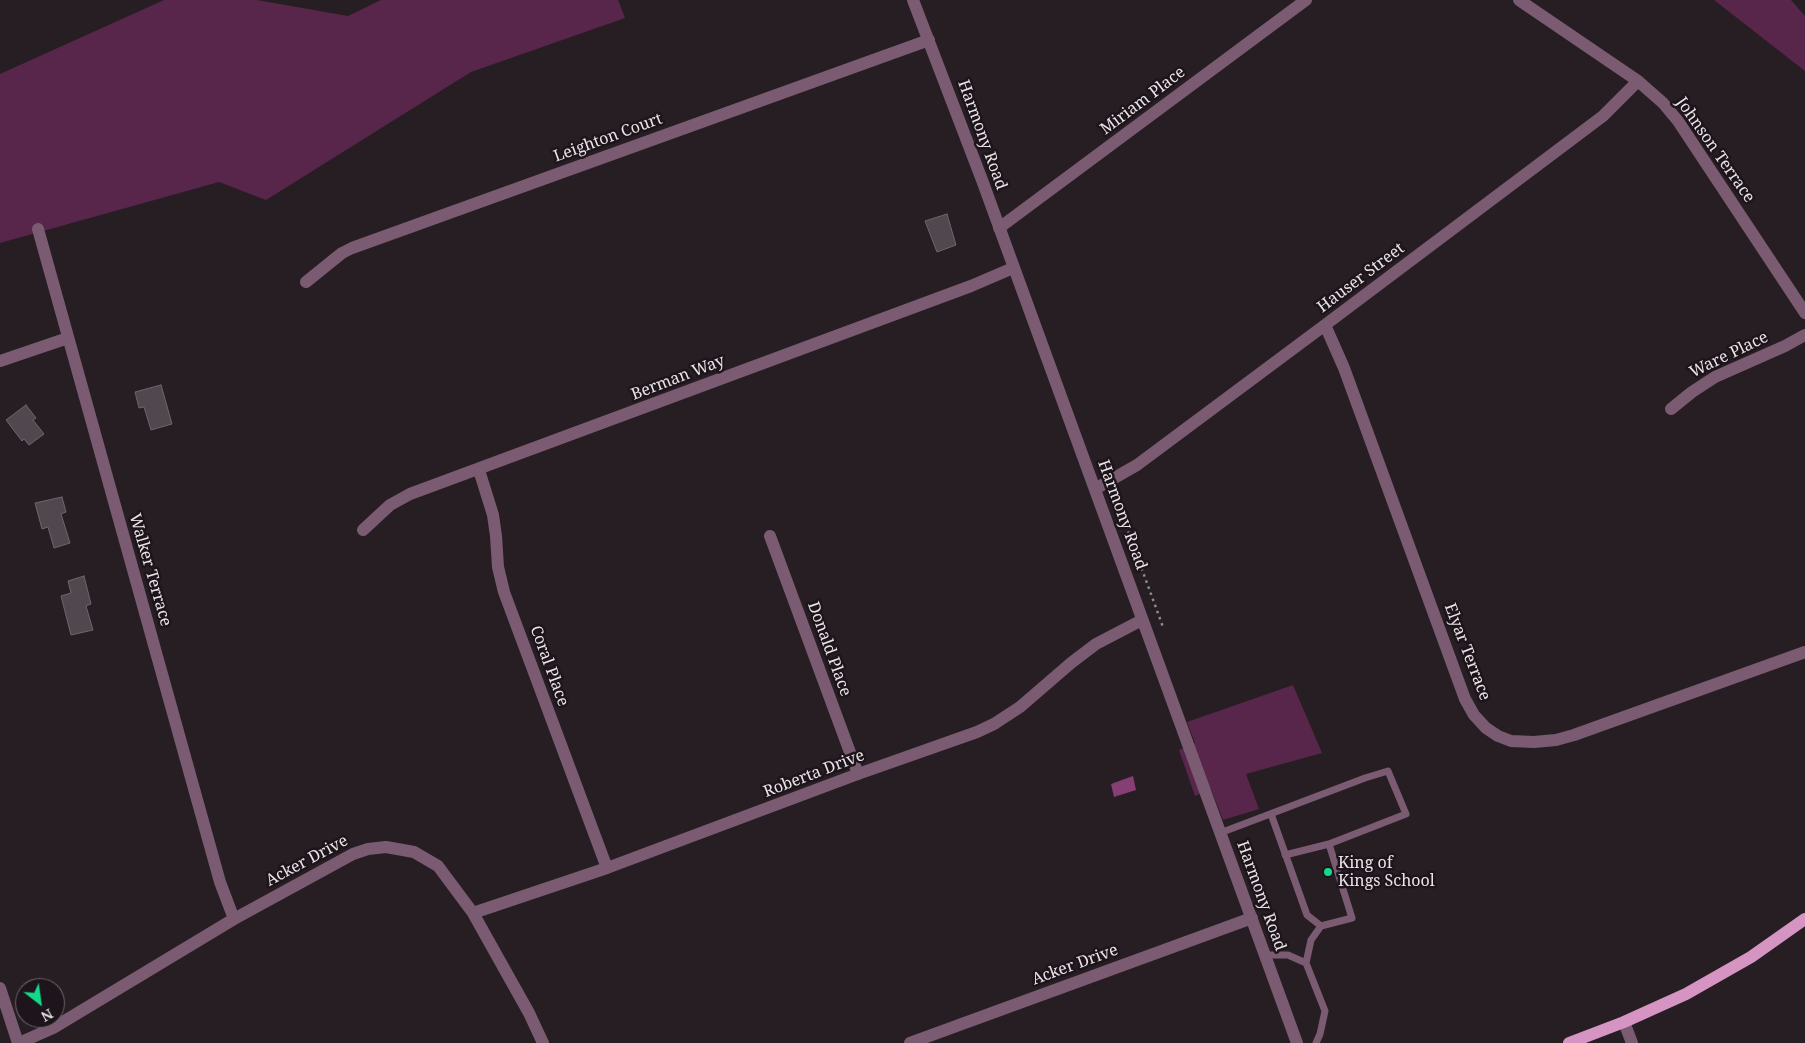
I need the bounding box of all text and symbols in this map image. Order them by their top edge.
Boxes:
street label: Miriam Place [1097,63,1189,139]
street label: Harmony Road [953,78,1011,192]
street label: Johnson Terrace [1672,94,1758,206]
street label: Leighton Court [551,109,665,167]
street label: Hauser Street [1314,239,1408,317]
street label: Ware Place [1687,328,1771,382]
street label: Berman Way [629,351,727,405]
street label: Harmony Road [1093,458,1151,572]
street label: Walker Terrace [125,511,175,629]
street label: Donald Place [803,599,855,699]
street label: Elyar Terrace [1440,601,1494,703]
street label: Coral Place [526,623,572,709]
street label: Roberta Drive [761,746,867,802]
street label: Acker Drive [263,831,351,891]
street label: Harmony Road [1232,839,1290,953]
place label: King of Kings School [1338,853,1435,891]
marker: King of Kings School [1322,866,1334,878]
street label: Acker Drive [1029,941,1121,989]
north arrow [15,978,65,1028]
text: N [38,1005,57,1027]

